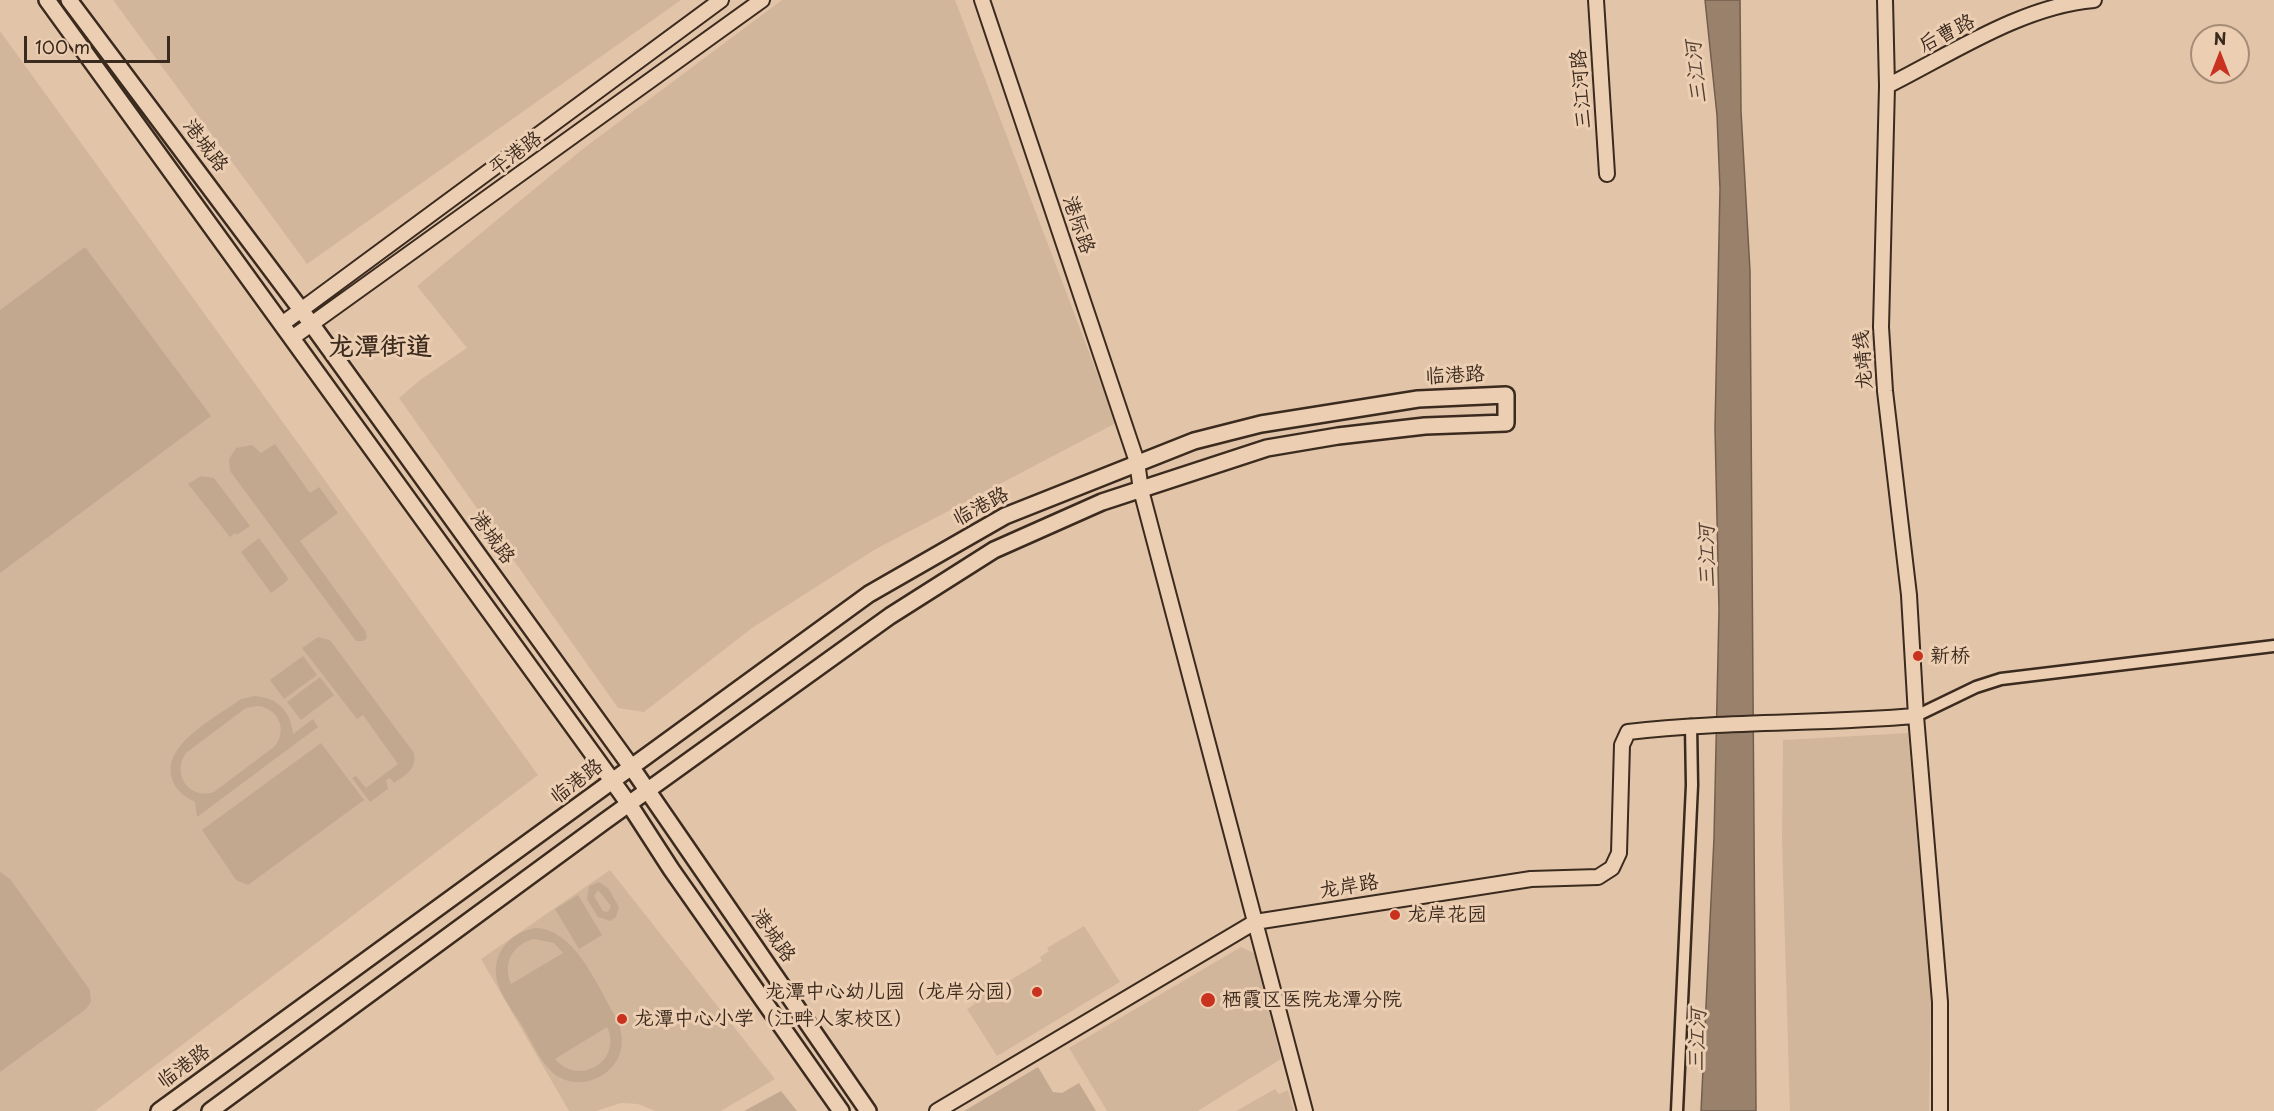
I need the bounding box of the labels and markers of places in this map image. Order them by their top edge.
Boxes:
place label: 新桥 [1930,644,1970,668]
marker: 新桥 [1911,649,1925,663]
place label: 龙岸花园 [1407,903,1487,927]
marker: 龙岸花园 [1388,908,1402,922]
place label: 龙潭中心幼儿园（龙岸分园） [765,980,1025,1004]
marker: 龙潭中心幼儿园（龙岸分园） [1030,985,1044,999]
place label: 栖霞区医院龙潭分院 [1222,988,1402,1012]
marker: 栖霞区医院龙潭分院 [1199,991,1217,1009]
place label: 龙潭中心小学（江畔人家校区） [634,1007,914,1031]
marker: 龙潭中心小学（江畔人家校区） [615,1012,629,1026]

